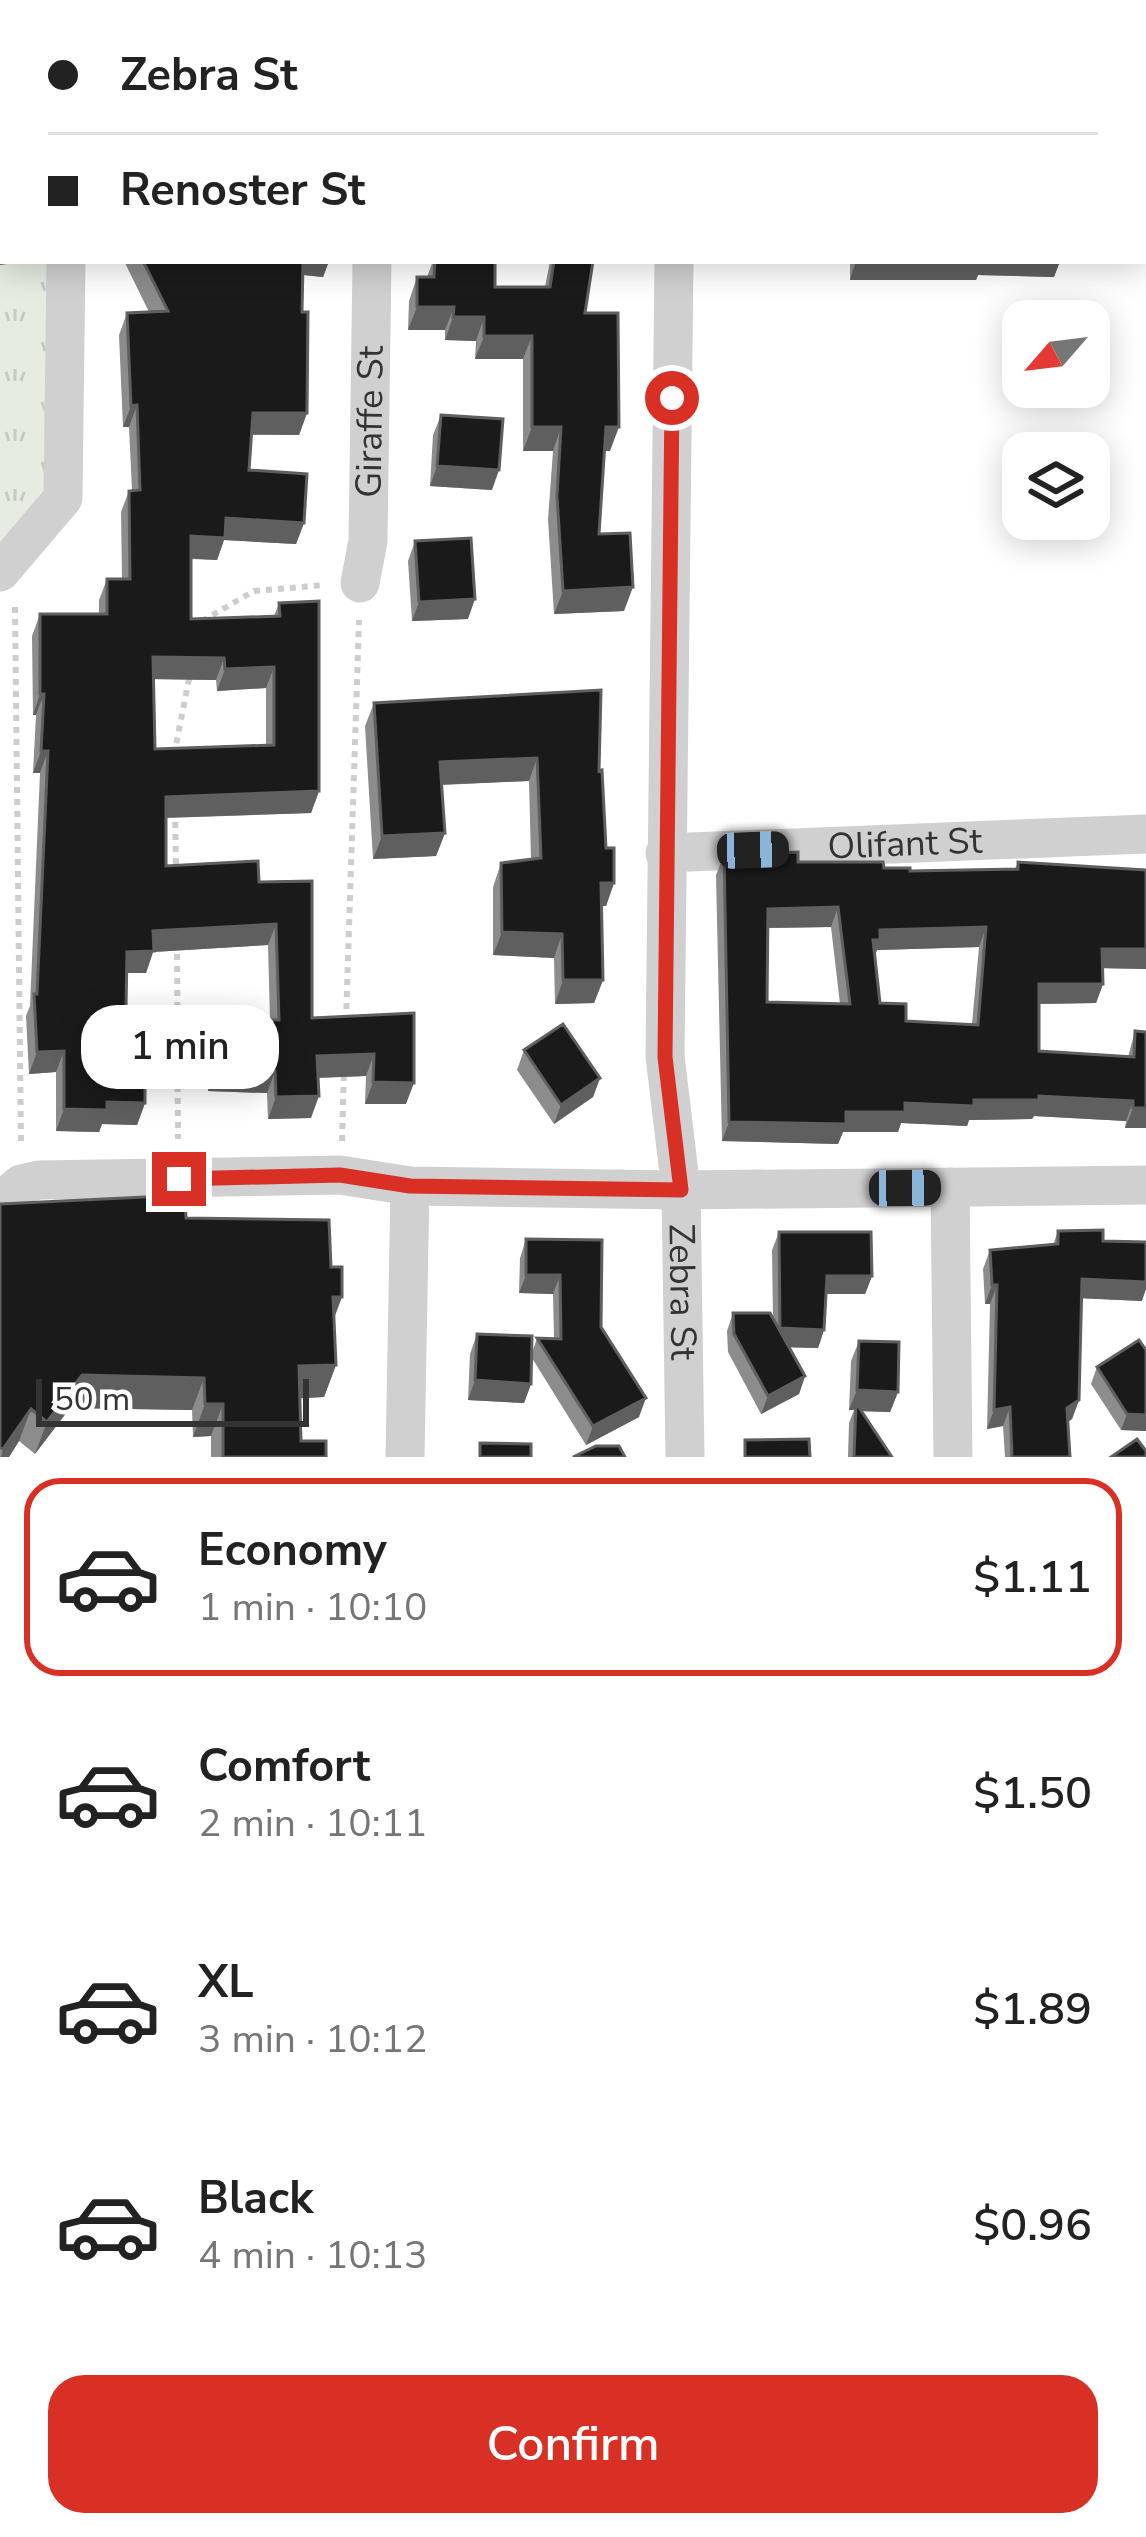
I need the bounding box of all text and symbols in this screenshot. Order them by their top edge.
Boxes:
text: Zebra St [120,45,298,106]
text: Renoster St [120,160,365,221]
north arrow [1002,300,1110,408]
map controls [1002,300,1110,540]
street label: Giraffe St [344,345,395,498]
route start [645,371,699,425]
button: layers [1002,432,1110,540]
street label: Olifant St [827,816,983,871]
car [716,831,790,869]
callout: 1 min [80,1005,278,1089]
text: 1 min [130,1020,230,1073]
route end [152,1152,206,1206]
car [869,1169,941,1207]
street label: Zebra St [657,1223,708,1361]
scale bar [36,1373,309,1426]
text: 50 m [54,1377,130,1422]
text: Economy [198,1520,387,1581]
icon: car [54,1523,162,1631]
text: $1.11 [973,1547,1092,1608]
text: 1 min · 10:10 [198,1581,427,1634]
text: Comfort [198,1736,370,1797]
icon: car [54,1739,162,1847]
text: $1.50 [973,1763,1092,1824]
text: 2 min · 10:11 [198,1797,427,1850]
text: XL [198,1952,254,2013]
icon: car [54,1955,162,2063]
text: $1.89 [973,1979,1092,2040]
text: 3 min · 10:12 [198,2013,427,2066]
text: Black [198,2168,313,2229]
icon: car [54,2171,162,2279]
text: $0.96 [973,2195,1092,2256]
text: 4 min · 10:13 [198,2229,427,2282]
button: Confirm [48,2375,1098,2513]

